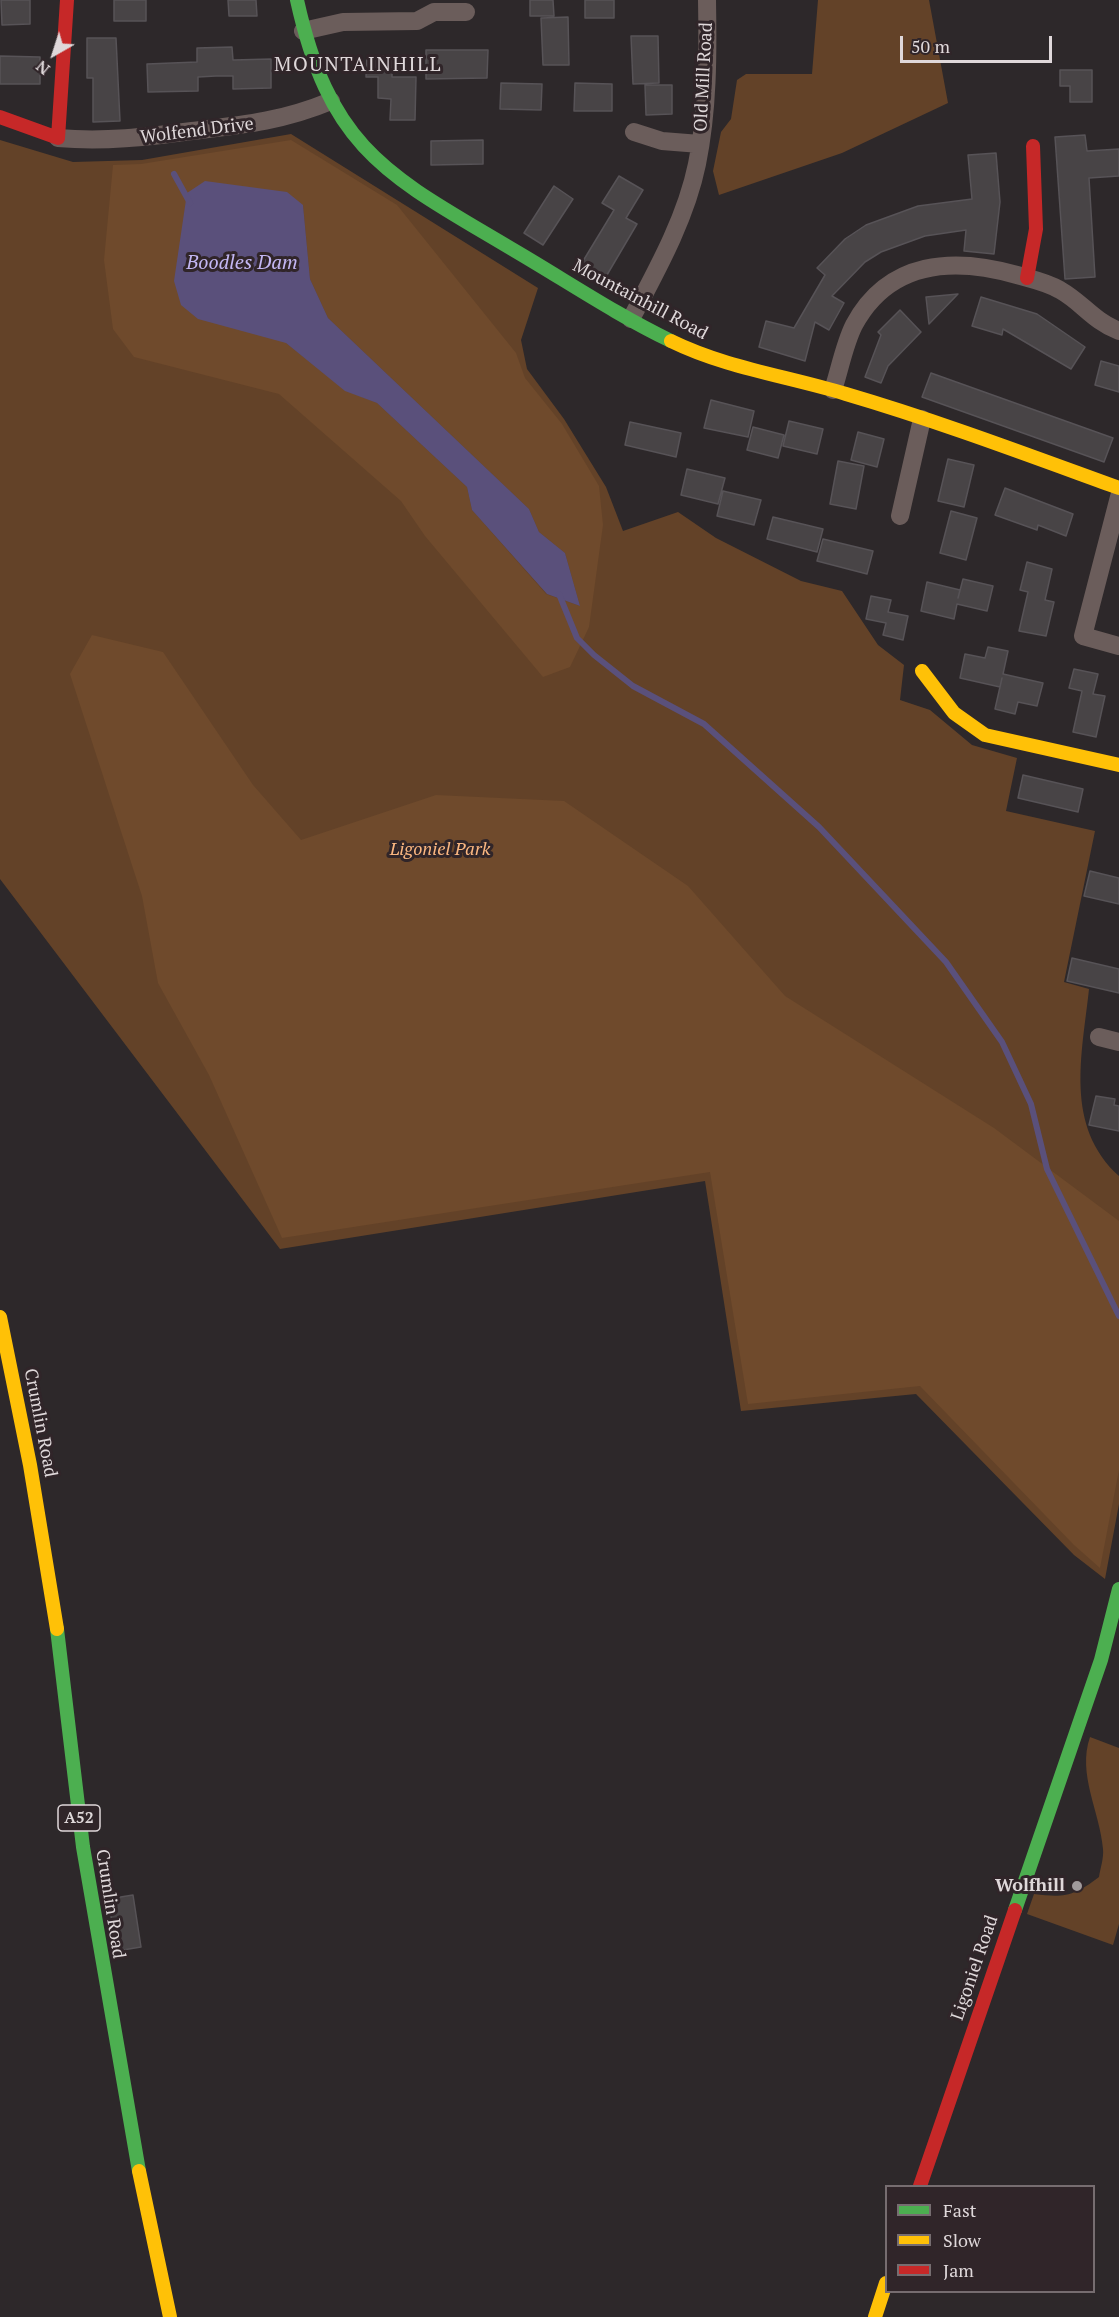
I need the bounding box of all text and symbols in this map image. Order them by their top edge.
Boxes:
street label: Old Mill Road [690,22,718,132]
north arrow [24,24,84,84]
scale bar [903,24,1054,62]
text: 50 m [911,34,950,58]
district label: MOUNTAINHILL [274,53,442,77]
text: N [31,56,54,80]
street label: Wolfend Drive [139,113,255,149]
water label: Boodles Dam [186,251,298,275]
street label: Mountainhill Road [569,255,711,345]
park label: Ligoniel Park [390,839,490,861]
street label: Crumlin Road [19,1367,61,1479]
road number: A52 [58,1805,100,1831]
street label: Crumlin Road [91,1848,129,1960]
place label: Wolfhill [995,1875,1065,1897]
marker: Wolfhill [1070,1879,1084,1893]
street label: Ligoniel Road [947,1913,1003,2023]
legend [885,2185,1095,2293]
text: Fast [943,2198,976,2222]
text: Slow [943,2228,981,2252]
text: Jam [943,2258,974,2282]

